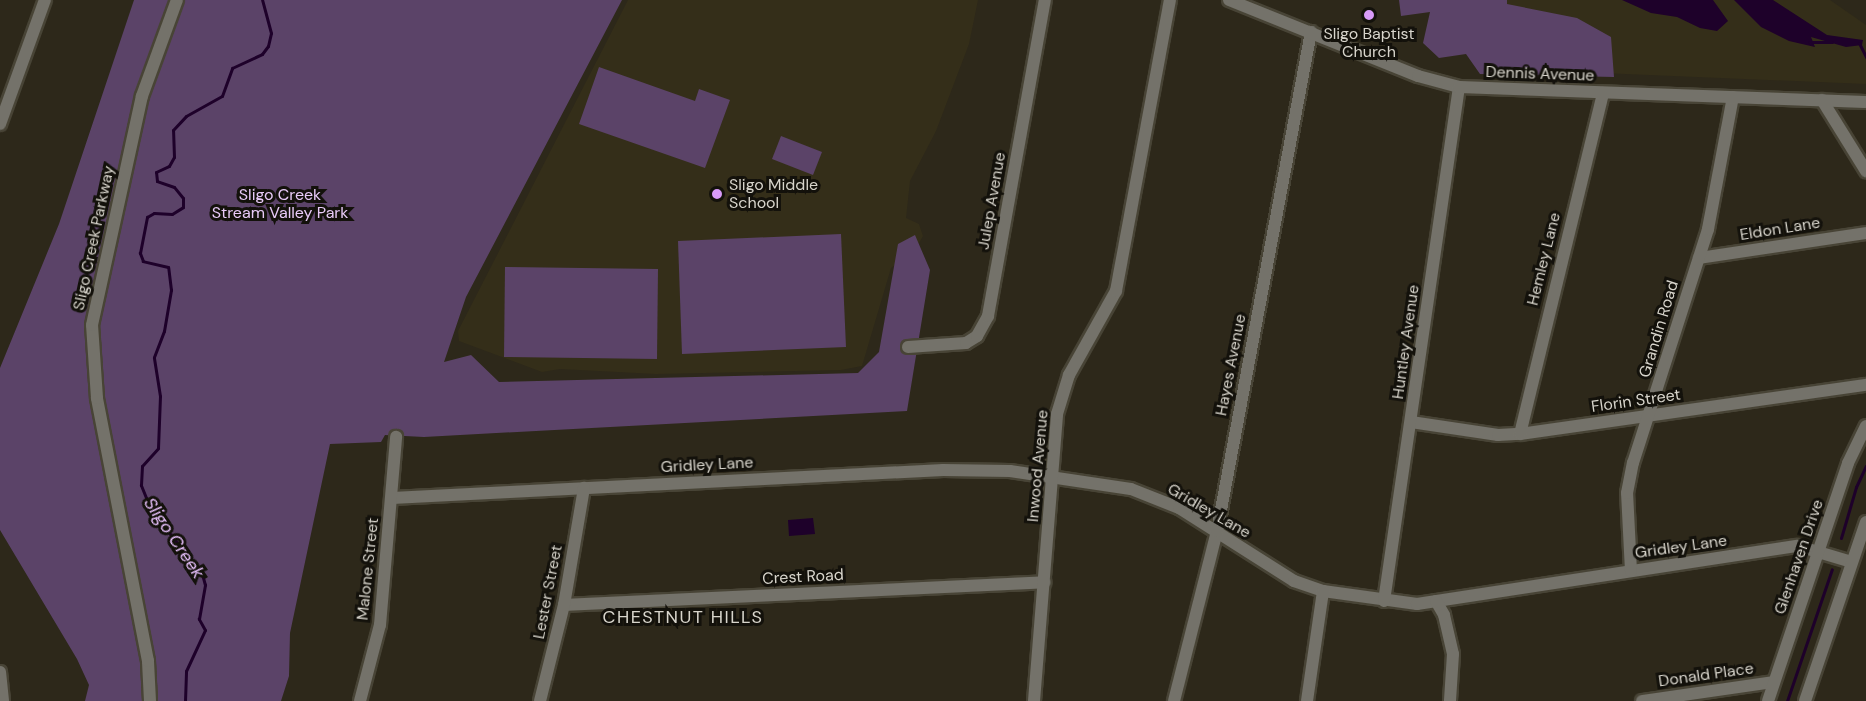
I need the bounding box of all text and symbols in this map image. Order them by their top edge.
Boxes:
marker: Sligo Baptist Church [1362,8,1376,22]
place label: Sligo Baptist Church [1323,24,1415,62]
street label: Dennis Avenue [1485,63,1595,85]
street label: Julep Avenue [974,151,1010,251]
street label: Sligo Creek Parkway [69,164,119,312]
place label: Sligo Middle School [729,175,818,213]
park label: Sligo Creek Stream Valley Park [212,185,348,223]
marker: Sligo Middle School [710,187,724,201]
street label: Hemley Lane [1523,211,1565,307]
street label: Eldon Lane [1739,213,1821,245]
street label: Grandin Road [1635,278,1683,380]
street label: Huntley Avenue [1388,284,1424,400]
street label: Hayes Avenue [1212,312,1250,418]
street label: Florin Street [1590,385,1682,417]
street label: Inwood Avenue [1024,409,1052,523]
street label: Gridley Lane [660,453,754,477]
street label: Gridley Lane [1164,479,1254,543]
water label: Sligo Creek [139,493,209,583]
street label: Glenhaven Drive [1770,497,1828,617]
street label: Malone Street [353,517,383,621]
street label: Gridley Lane [1634,531,1728,563]
street label: Lester Street [529,543,567,641]
street label: Crest Road [762,565,844,589]
district label: CHESTNUT HILLS [602,606,764,628]
street label: Donald Place [1657,659,1755,691]

